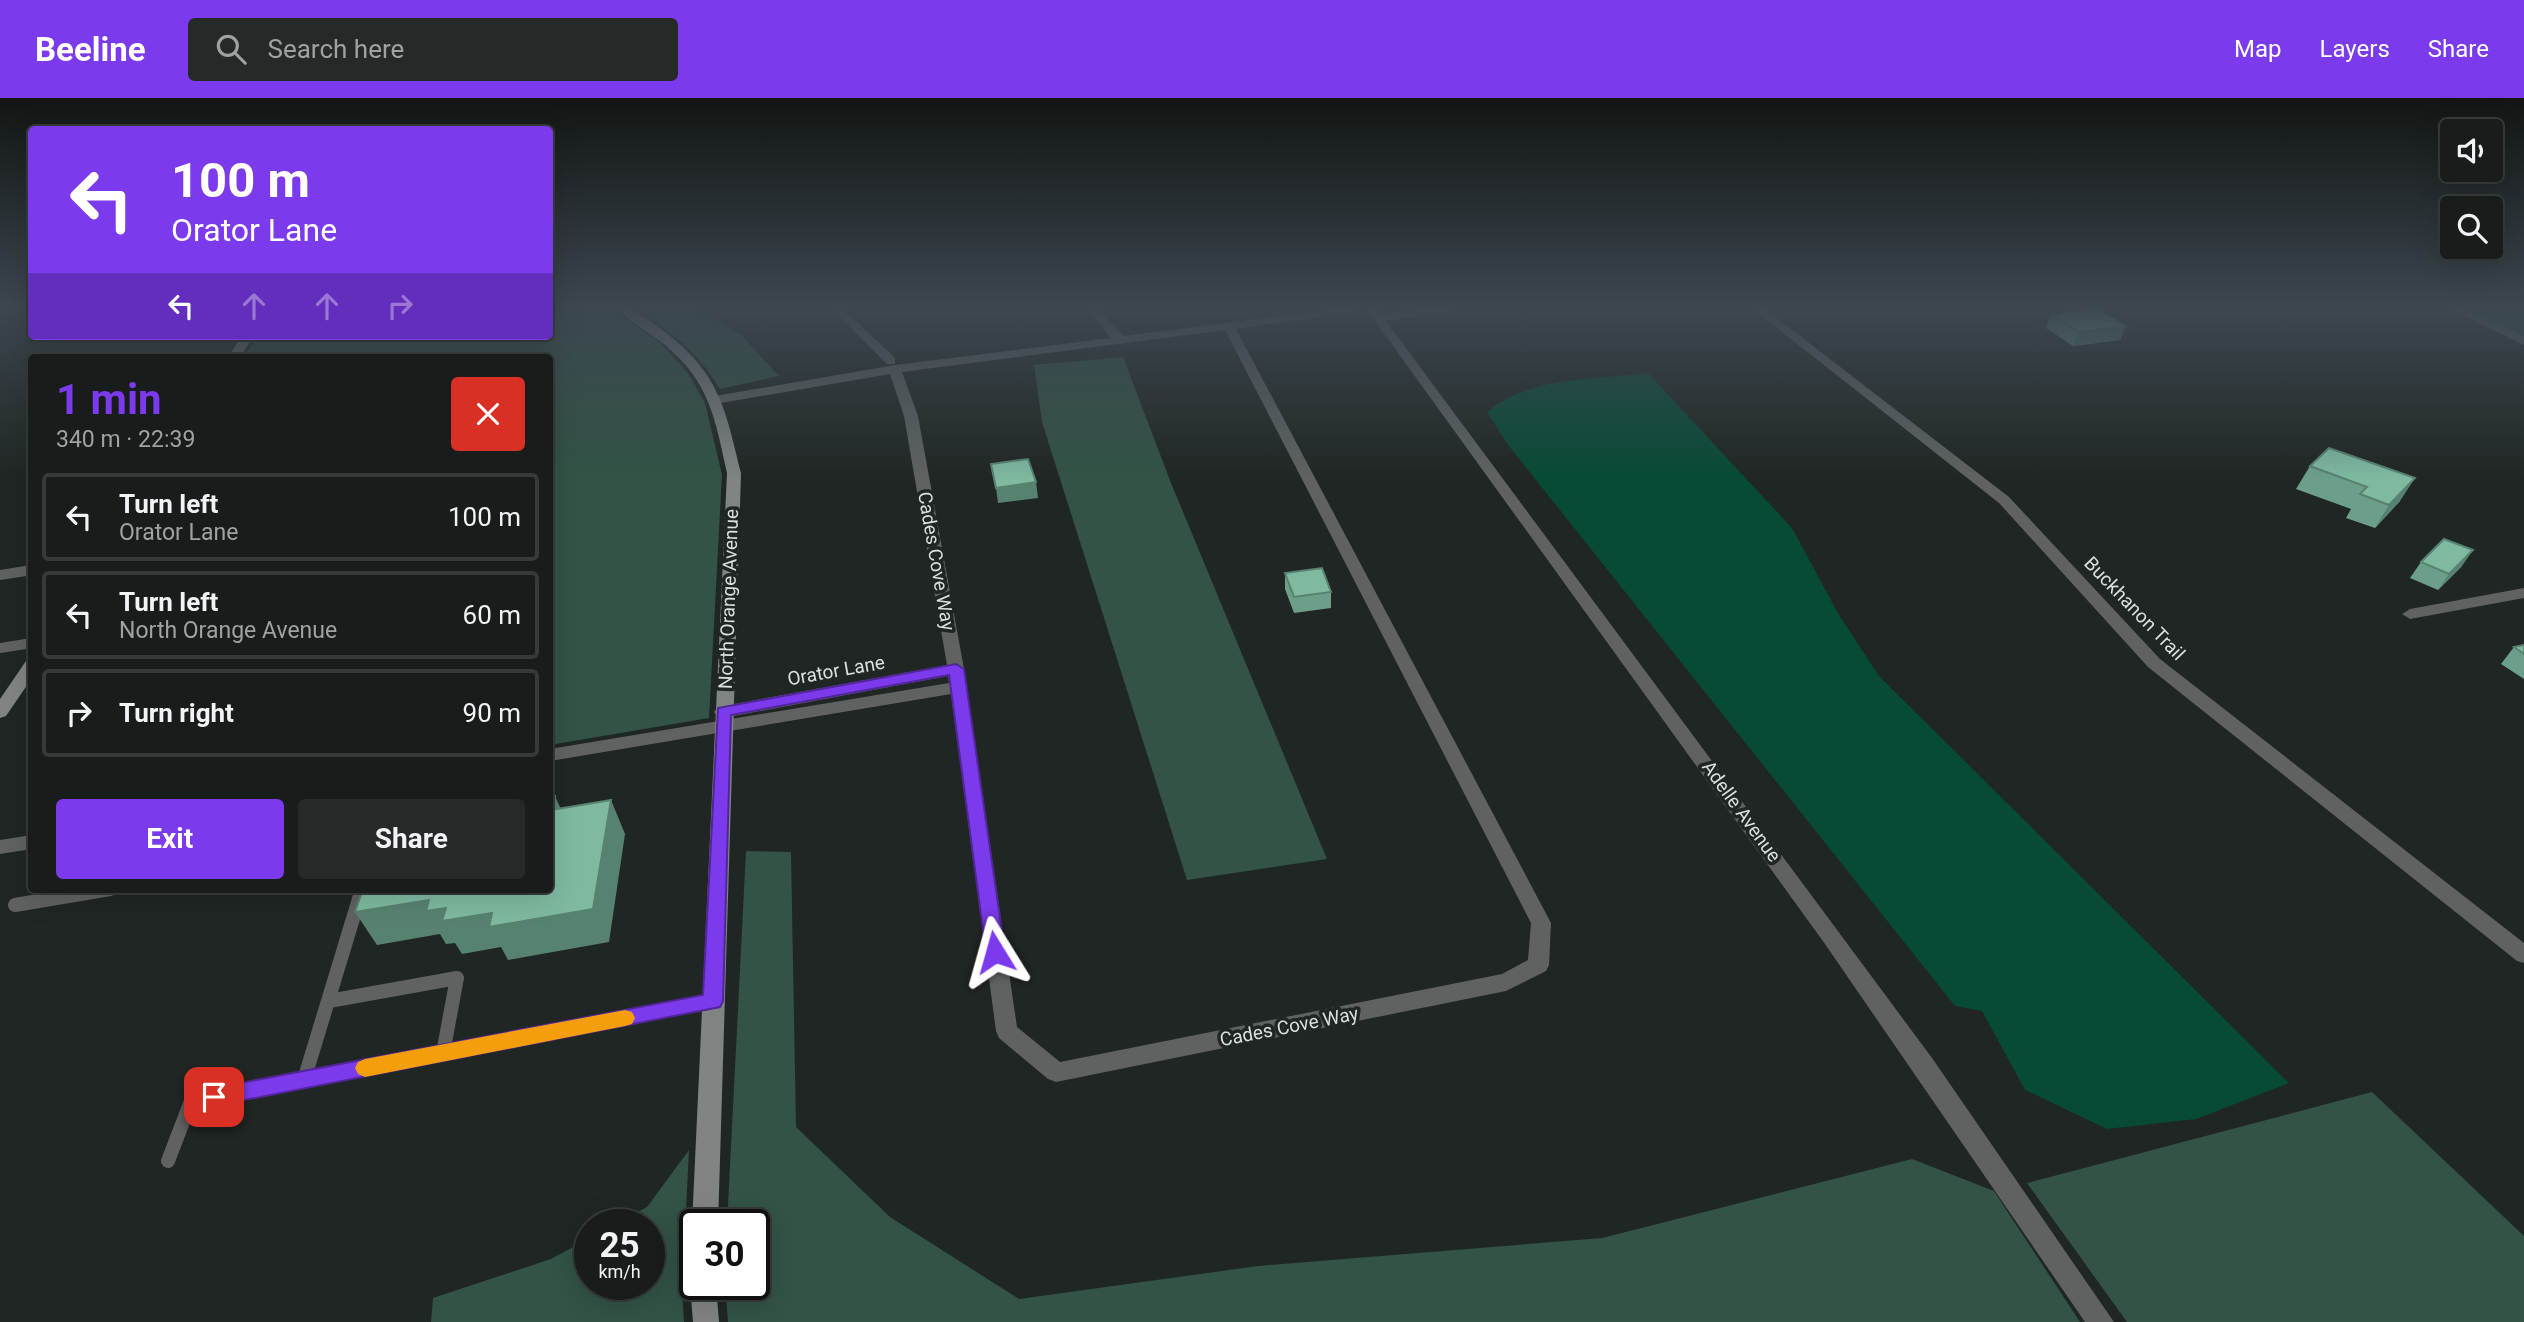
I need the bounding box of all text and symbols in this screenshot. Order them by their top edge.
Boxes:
search box [188,18,678,81]
text: Beeline [35,30,146,69]
icon: search [212,30,250,68]
text: Search here [268,34,404,64]
text: Map [2234,35,2282,63]
text: Layers [2320,35,2390,63]
text: Share [2428,35,2489,63]
map controls [2440,119,2503,259]
button: sound [2440,119,2503,182]
text: 100 m [171,152,310,209]
icon: left [56,154,147,245]
button: search [2440,196,2503,259]
text: Orator Lane [171,211,337,249]
icon: left [162,287,200,325]
icon: ahead [235,287,273,325]
icon: ahead [308,287,346,325]
icon: right [381,287,419,325]
text: 1 min [56,375,162,424]
button: close [451,377,525,451]
text: 340 m · 22:39 [56,426,195,453]
text: Turn left [119,489,218,519]
street label: Cades Cove Way [913,490,960,632]
icon: left [60,498,98,536]
text: 100 m [448,502,521,532]
street label: North Orange Avenue [714,509,743,689]
text: Orator Lane [119,519,238,546]
street label: Buckhanon Trail [2079,552,2190,665]
text: Turn left [119,587,218,617]
icon: left [60,596,98,634]
text: 60 m [463,600,521,630]
text: North Orange Avenue [119,617,337,644]
street label: Orator Lane [786,651,887,690]
icon: right [60,694,98,732]
text: Turn right [119,698,234,728]
text: 90 m [463,698,521,728]
street label: Adelle Avenue [1697,756,1786,866]
button: Exit [56,799,284,879]
button: Share [298,799,525,879]
position arrow [958,915,1032,989]
street label: Cades Cove Way [1218,1002,1360,1051]
pin [184,1067,244,1127]
icon: arrive [195,1078,233,1116]
speed limit sign: 30 [679,1209,770,1300]
text: 25 [599,1225,640,1266]
text: km/h [598,1261,641,1282]

